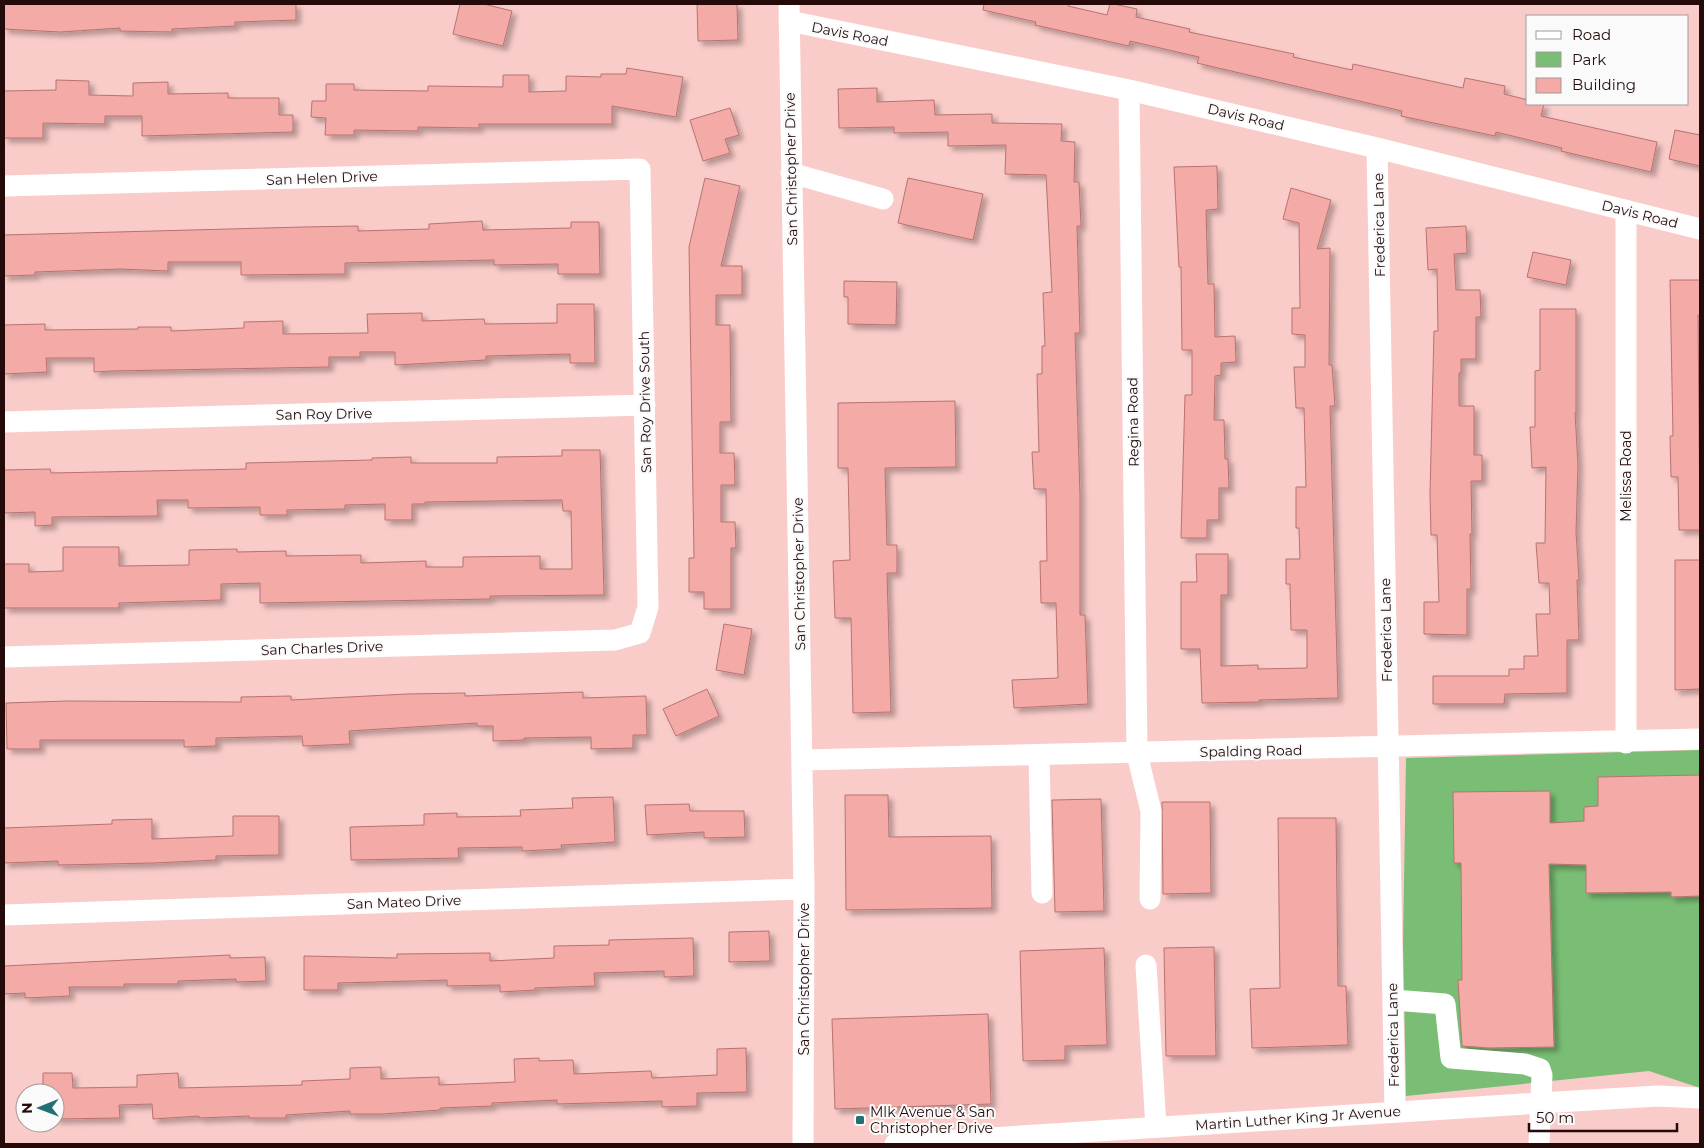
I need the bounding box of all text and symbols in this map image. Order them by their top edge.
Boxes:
legend [1526,15,1689,105]
street label: Davis Road [810,18,890,50]
text: Road [1572,25,1611,44]
text: Park [1572,50,1606,69]
text: Building [1572,75,1636,94]
street label: San Christopher Drive [781,92,801,246]
street label: Davis Road [1206,99,1286,135]
street label: San Helen Drive [266,167,378,189]
street label: Frederica Lane [1369,173,1389,277]
street label: Davis Road [1600,196,1680,232]
street label: San Roy Drive South [635,331,655,473]
street label: Regina Road [1123,377,1143,467]
street label: San Roy Drive [276,404,372,424]
street label: Melissa Road [1617,430,1635,522]
street label: San Christopher Drive [789,497,809,651]
street label: Frederica Lane [1376,578,1396,682]
street label: San Charles Drive [260,637,384,659]
street label: Spalding Road [1200,741,1302,761]
street label: San Mateo Drive [346,891,462,913]
street label: San Christopher Drive [795,902,813,1056]
street label: Frederica Lane [1383,983,1403,1087]
north arrow [15,1083,65,1133]
scale bar [1529,1100,1676,1132]
text: N [18,1102,36,1114]
street label: Martin Luther King Jr Avenue [1195,1102,1401,1134]
place label: Mlk Avenue & San Christopher Drive [870,1103,995,1137]
text: 50 m [1536,1108,1574,1127]
marker: Mlk Avenue & San Christopher Drive [854,1114,866,1126]

